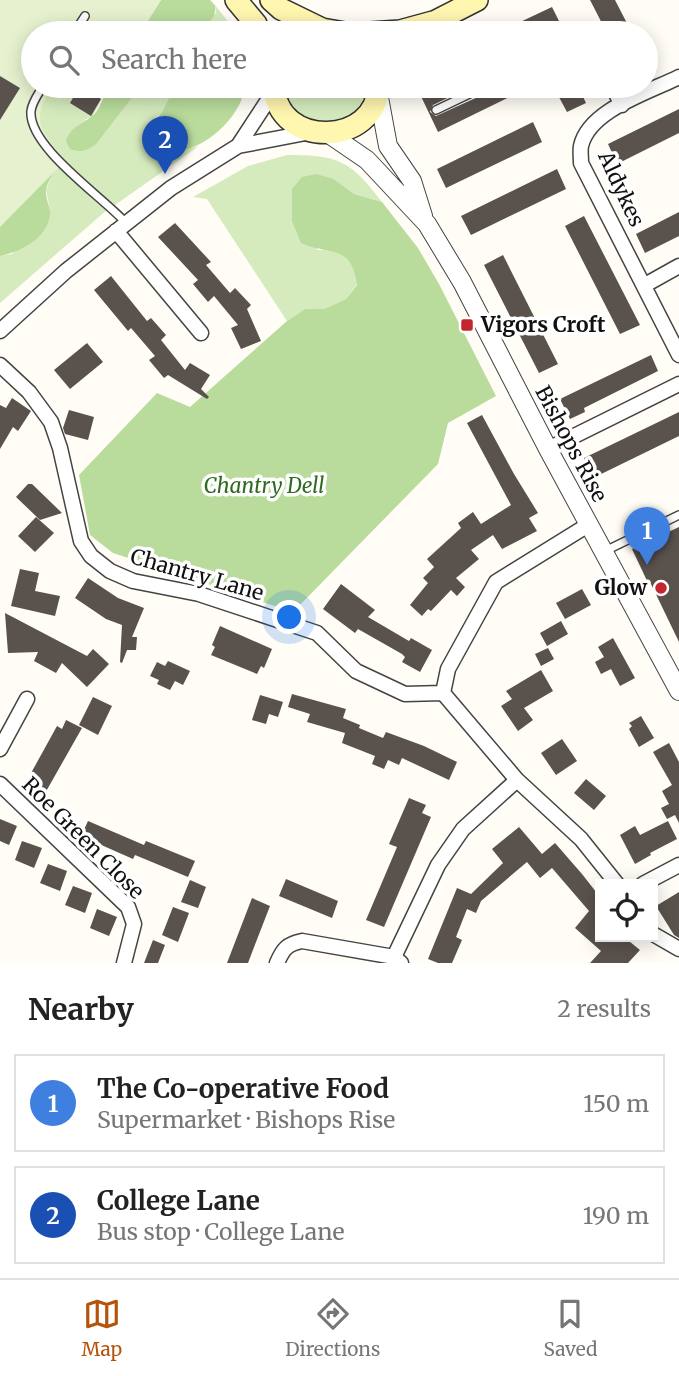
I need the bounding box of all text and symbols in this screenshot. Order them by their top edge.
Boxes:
search box [21,21,658,98]
icon: search [45,41,83,79]
text: Search here [101,43,247,76]
pin: 2 [142,116,188,174]
street label: Aldykes [592,146,651,231]
place label: Vigors Croft [480,311,606,338]
marker: Vigors Croft [459,317,475,333]
street label: Bishops Rise [529,381,613,507]
park label: Chantry Dell [204,472,324,499]
pin: 1 [624,507,670,565]
street label: Chantry Lane [127,543,267,606]
place label: Glow [594,574,648,601]
marker: Glow [653,580,669,596]
your location [272,600,306,634]
street label: Roe Green Close [17,771,150,904]
map controls [595,879,658,942]
button: locate [595,879,658,942]
text: Nearby [28,990,134,1028]
text: 2 results [557,994,651,1023]
text: The Co-operative Food [97,1072,389,1105]
text: 1 [48,1089,58,1118]
text: 150 m [583,1089,649,1118]
text: Supermarket · Bishops Rise [97,1105,395,1134]
text: College Lane [97,1184,260,1217]
text: 2 [46,1201,60,1230]
text: 190 m [583,1201,649,1230]
text: Bus stop · College Lane [97,1217,344,1246]
tab: Map [82,1295,122,1361]
tab: Directions [285,1295,380,1361]
tab: Saved [544,1295,597,1361]

